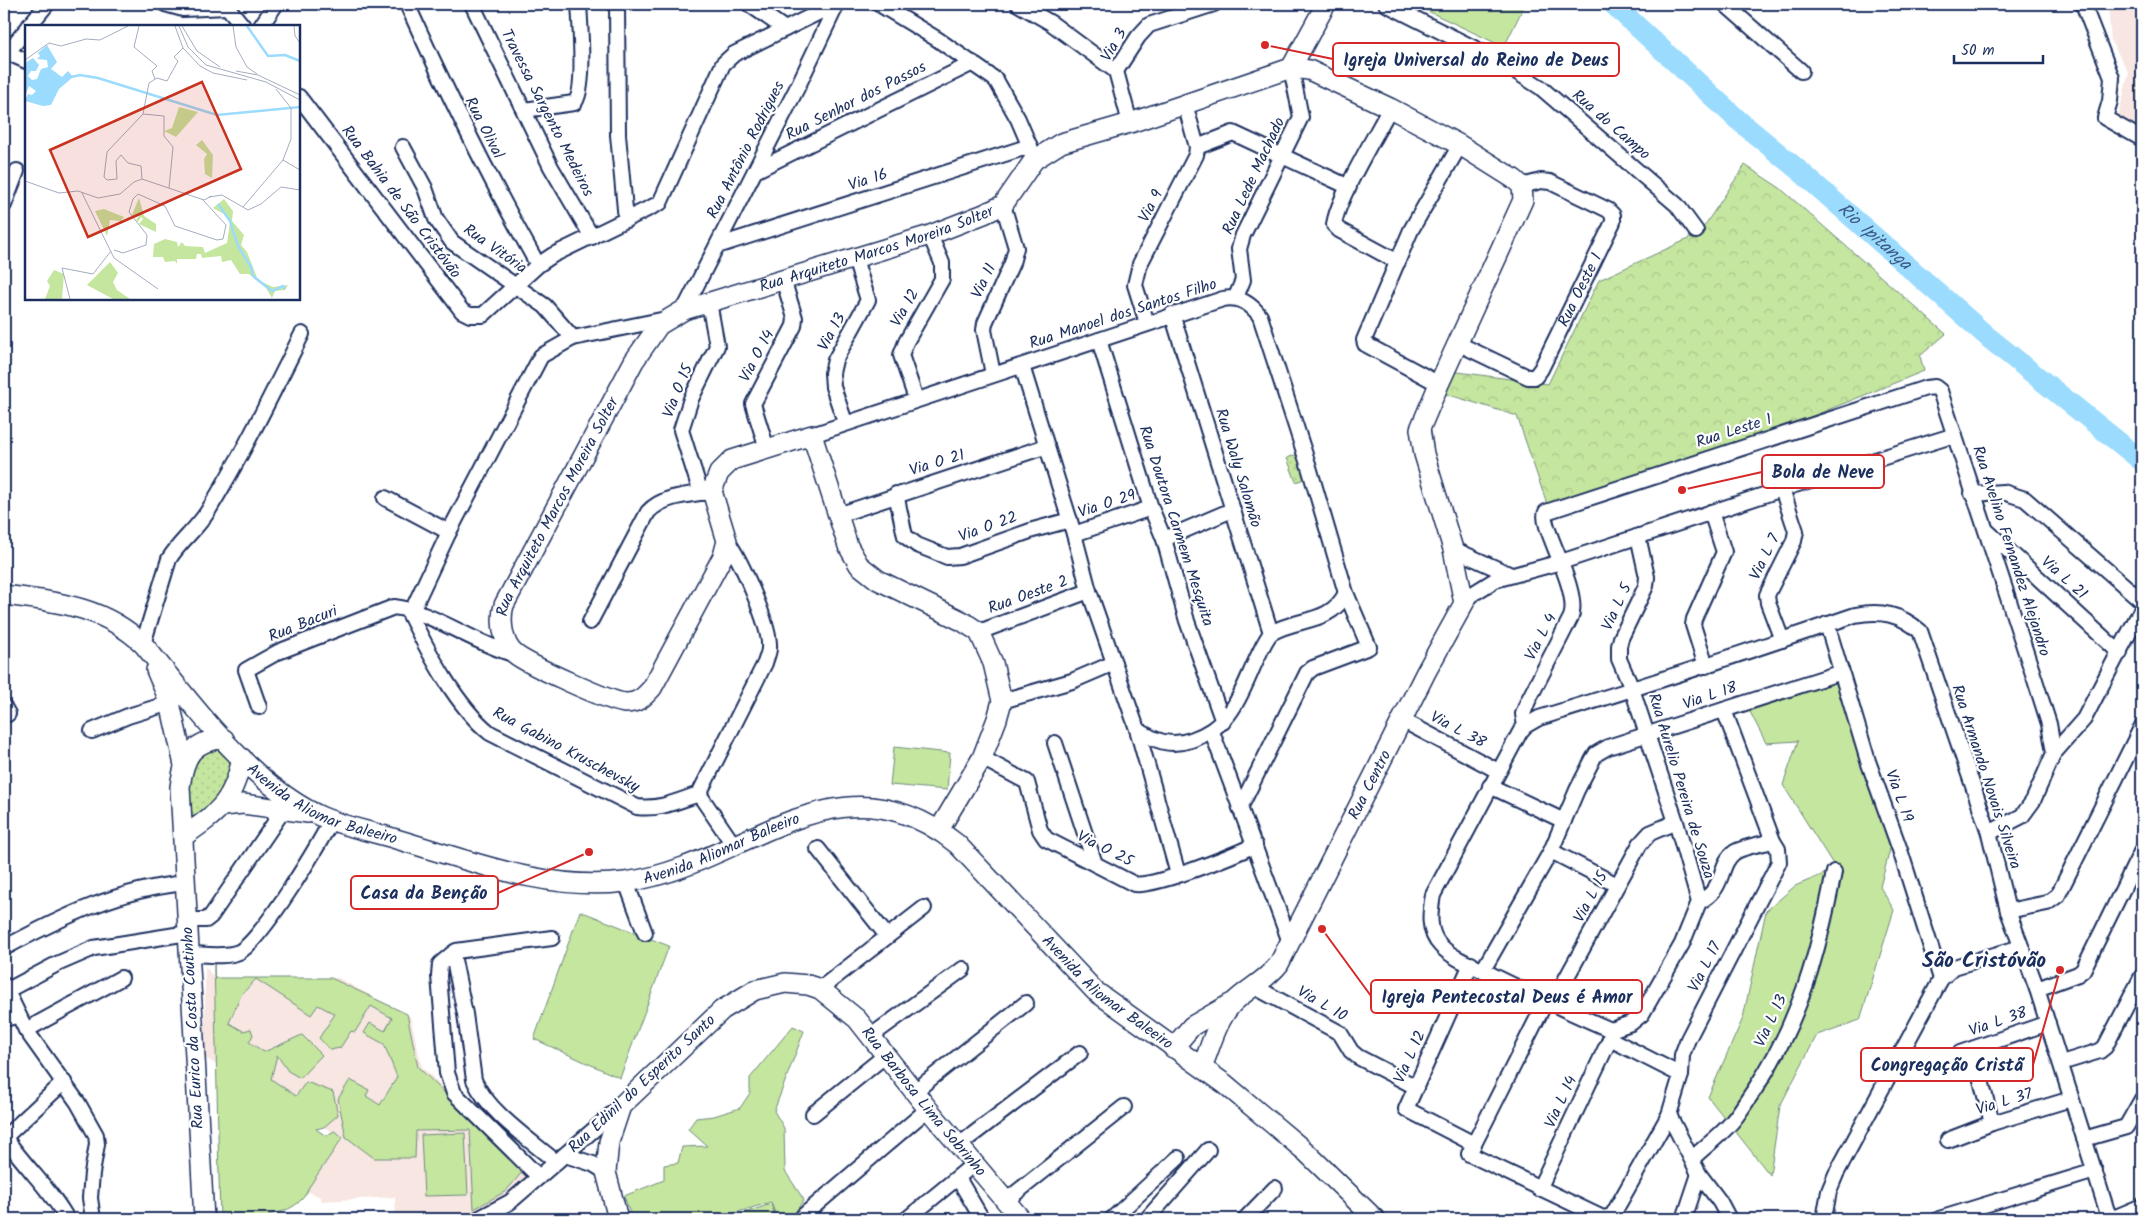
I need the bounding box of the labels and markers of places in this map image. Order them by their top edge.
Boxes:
callout: Igreja Universal do Reino de Deus [1333,43,1619,76]
callout: Bola de Neve [1762,455,1884,488]
callout: Casa da Benção [351,876,498,909]
callout: Igreja Pentecostal Deus é Amor [1371,980,1642,1013]
callout: Congregação Cristã [1861,1048,2033,1081]

